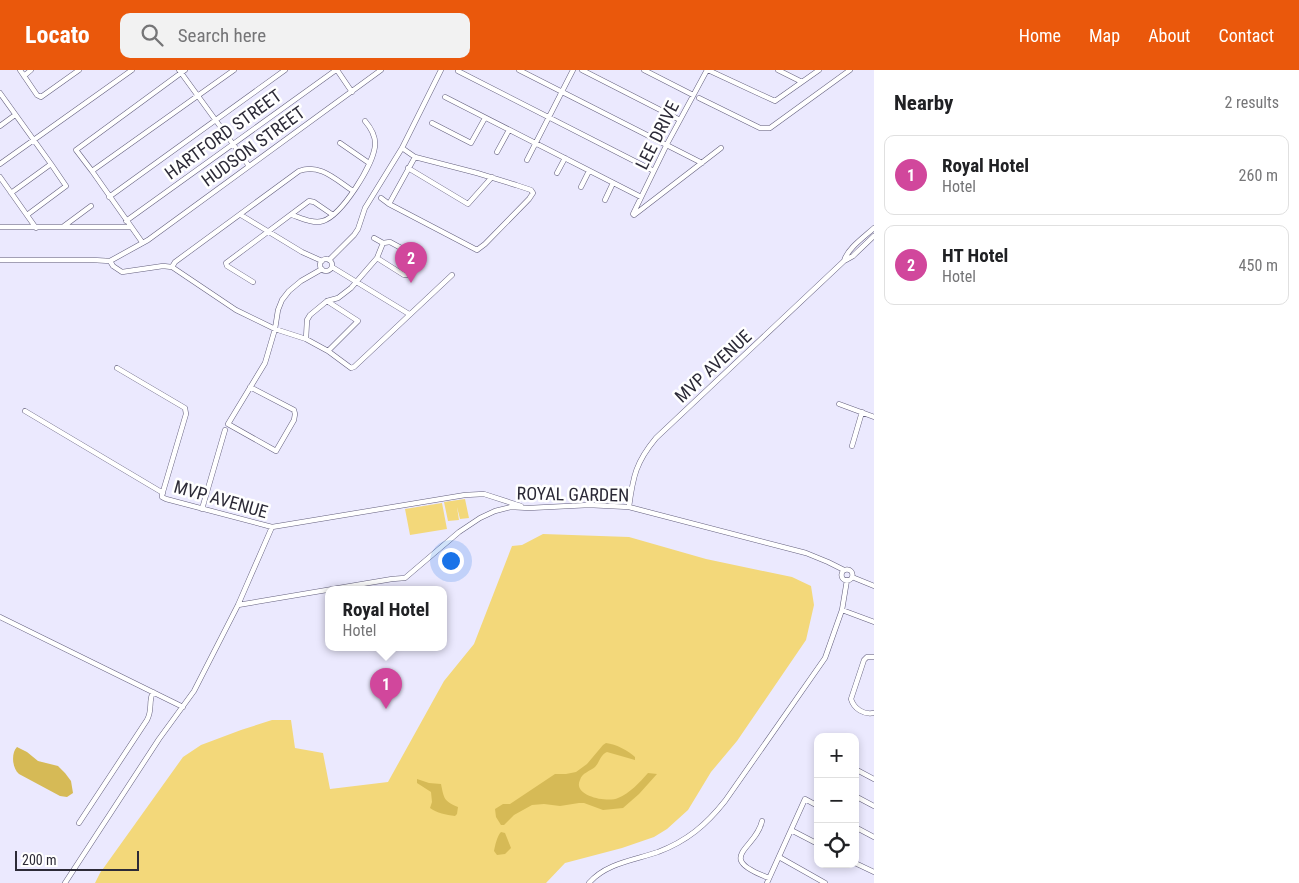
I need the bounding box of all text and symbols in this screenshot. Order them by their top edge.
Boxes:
search box [120,13,470,58]
text: Locato [25,21,90,49]
icon: search [138,21,166,49]
text: Search here [178,24,266,47]
text: Home [1019,25,1061,46]
text: Map [1089,25,1120,46]
text: About [1148,25,1190,46]
text: Contact [1218,25,1274,46]
street label: HARTFORD STREET [161,85,285,183]
text: Nearby [894,91,953,115]
text: 2 results [1224,93,1279,112]
street label: LEE DRIVE [631,97,683,173]
street label: HUDSON STREET [197,101,309,191]
text: Royal Hotel [942,154,1029,177]
text: 1 [907,166,915,185]
text: 260 m [1239,166,1278,185]
text: Hotel [942,177,976,196]
pin: 2 [395,242,427,283]
text: HT Hotel [942,244,1008,267]
text: 2 [907,256,915,275]
text: 450 m [1239,256,1278,275]
text: Hotel [942,267,976,286]
street label: MVP AVENUE [670,325,756,407]
street label: MVP AVENUE [172,476,270,522]
street label: ROYAL GARDEN [517,483,629,505]
your location [438,548,464,574]
popup [325,586,447,651]
text: Royal Hotel [342,598,430,621]
text: Hotel [342,621,376,640]
pin: 1 [370,668,402,709]
map controls [814,733,859,868]
button: + [814,733,859,778]
button: − [814,778,859,823]
button: locate [814,823,859,868]
scale bar [15,848,139,871]
text: 200 m [22,852,57,868]

